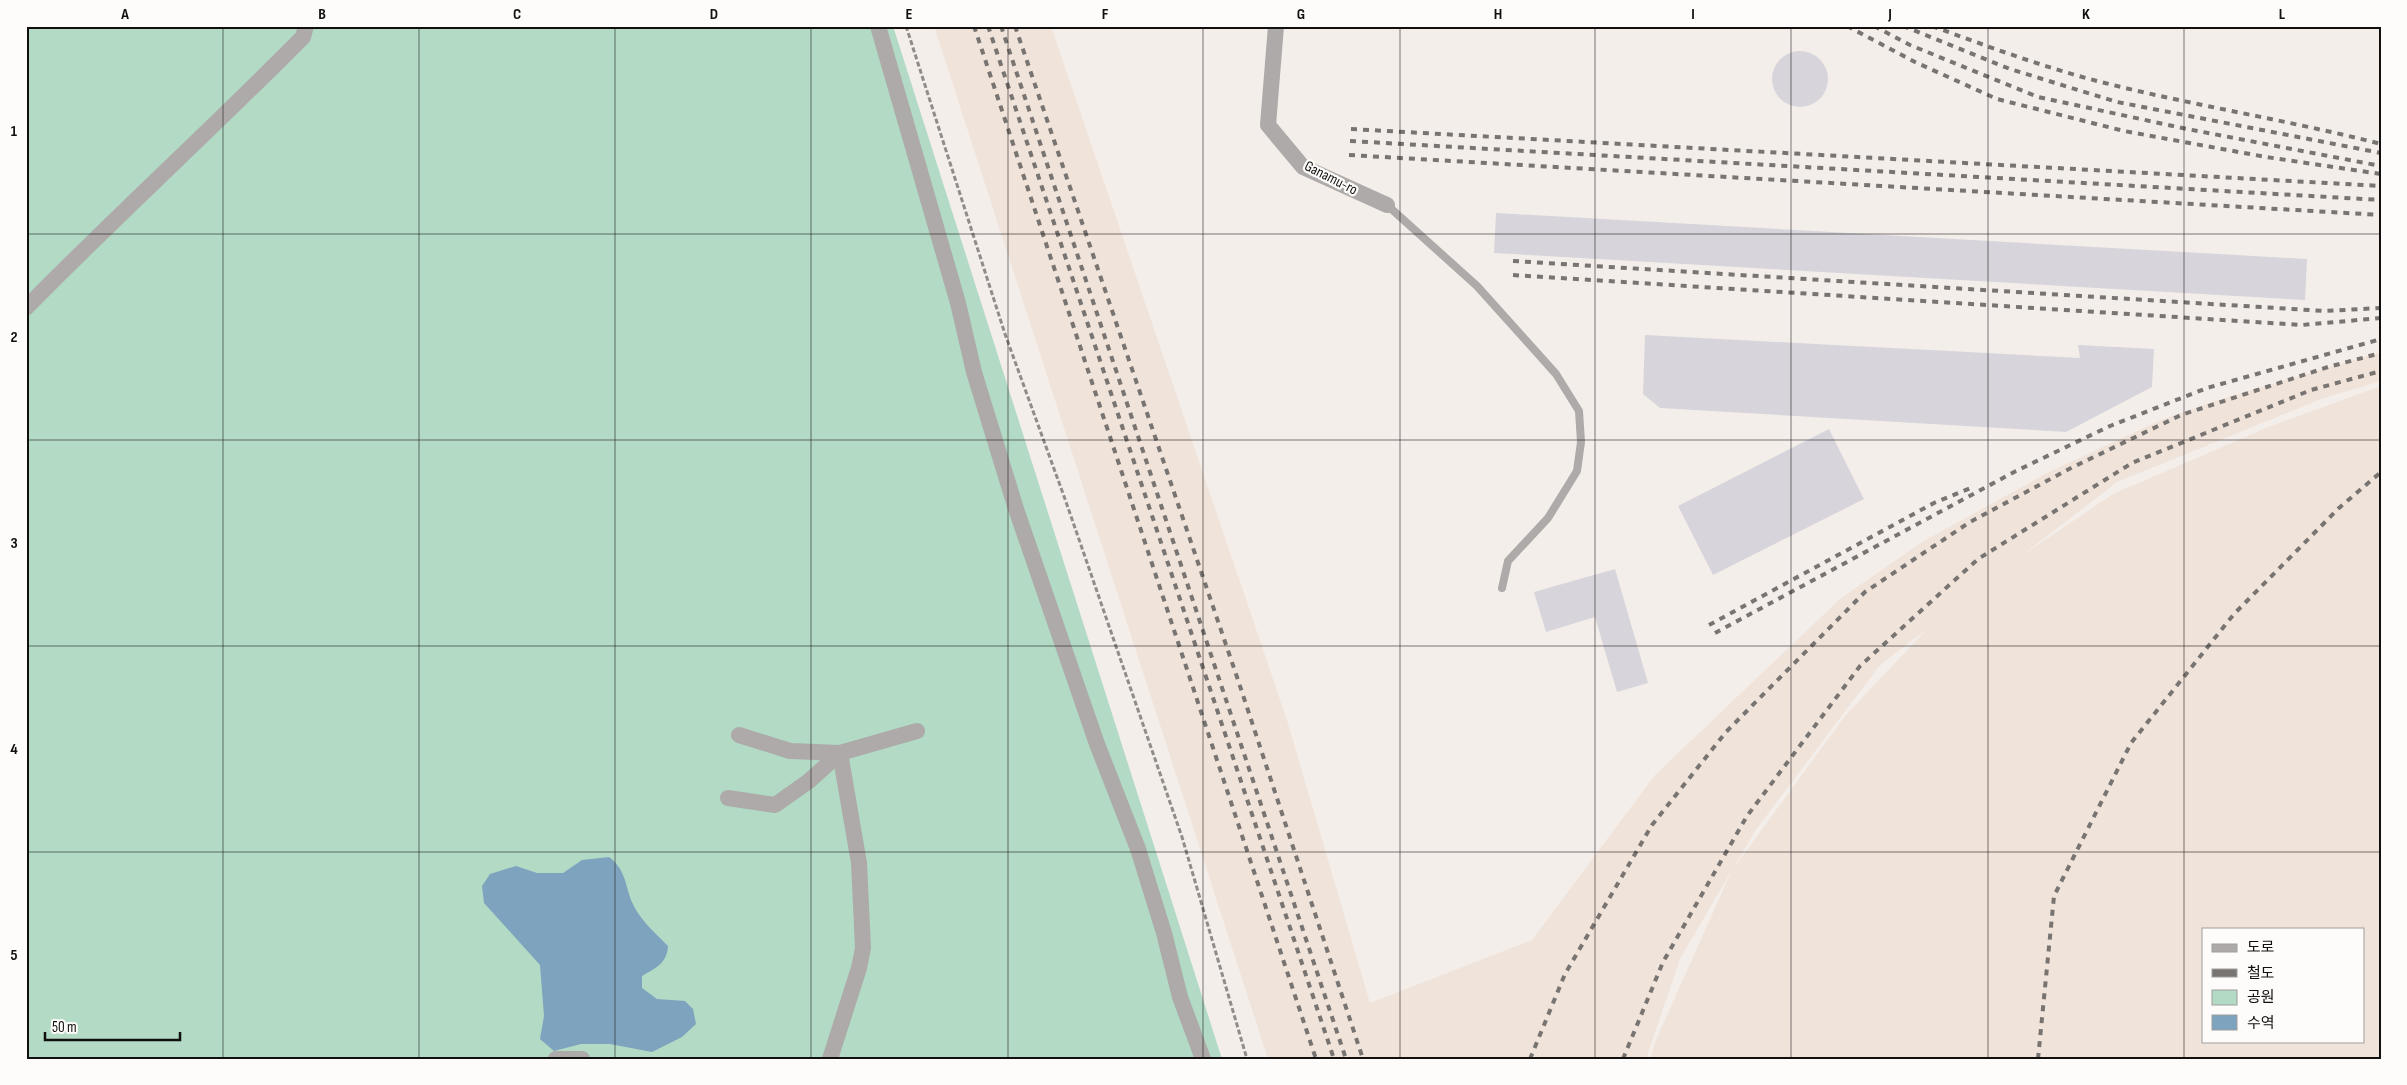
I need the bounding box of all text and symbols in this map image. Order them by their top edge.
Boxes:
text: A [120,5,129,24]
text: B [318,5,326,24]
text: C [513,5,521,24]
text: D [710,5,718,24]
text: E [906,5,913,24]
text: F [1102,5,1109,24]
text: G [1297,5,1305,24]
text: H [1494,5,1502,24]
text: I [1691,5,1695,24]
text: J [1887,5,1892,24]
text: K [2082,5,2090,24]
text: L [2279,5,2286,24]
text: 1 [11,122,18,141]
street label: Ganamu-ro [1301,157,1361,199]
text: 2 [10,328,18,347]
text: 3 [10,534,18,553]
text: 4 [10,740,18,759]
legend [2202,928,2364,1042]
text: 도로 [2247,938,2275,957]
text: 5 [10,946,18,965]
text: 철도 [2247,964,2275,983]
text: 공원 [2247,988,2275,1007]
scale bar [45,1010,180,1042]
text: 수역 [2247,1014,2275,1033]
text: 50 m [52,1018,77,1037]

